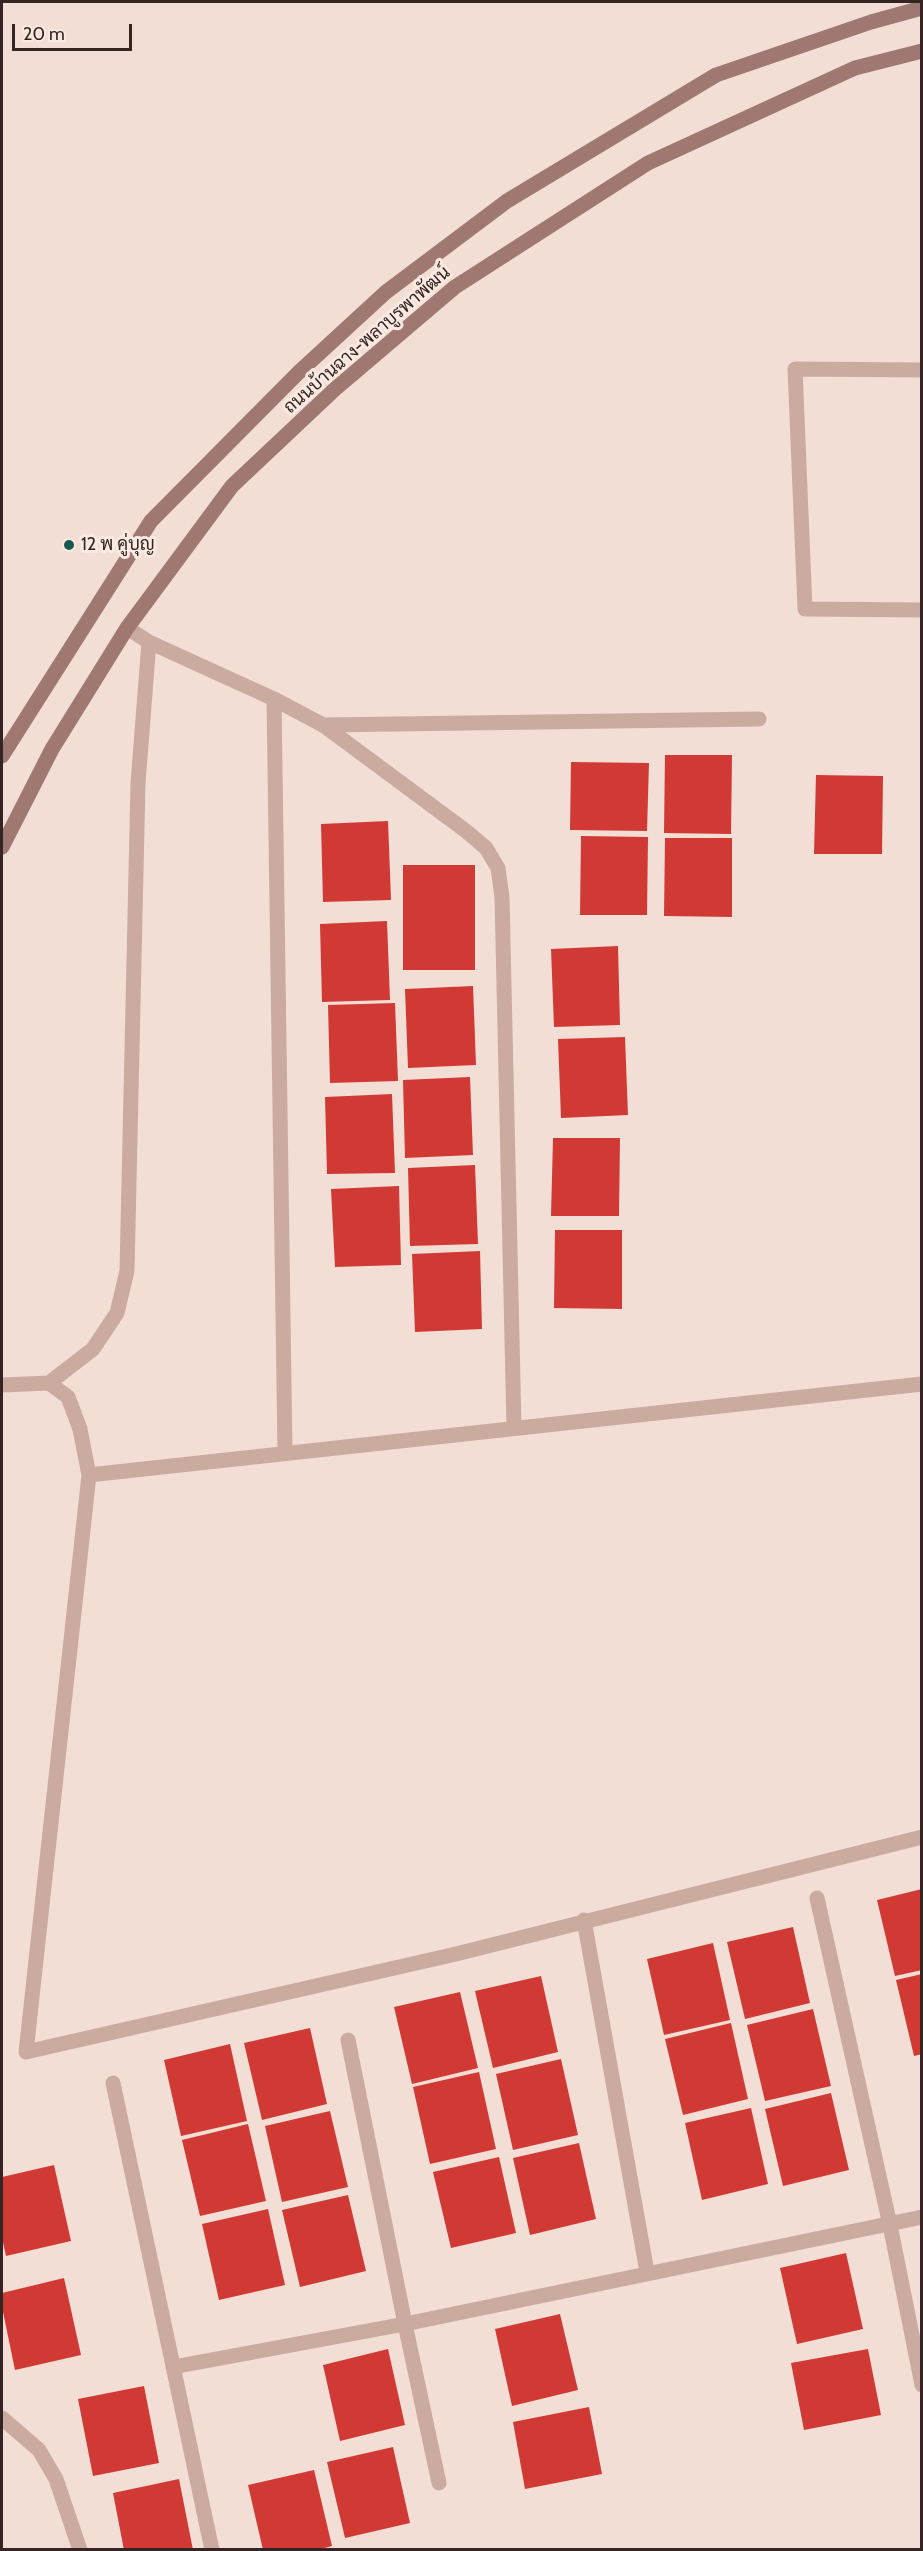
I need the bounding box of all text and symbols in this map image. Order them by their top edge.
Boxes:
scale bar [15,12,135,50]
text: 20 m [23,23,65,45]
street label: ถนนบ้านฉาง-พลาบูรพาพัฒน์ [279,262,455,418]
place label: 12 พ คู่บุญ [81,534,155,556]
marker: 12 พ คู่บุญ [62,538,76,552]

